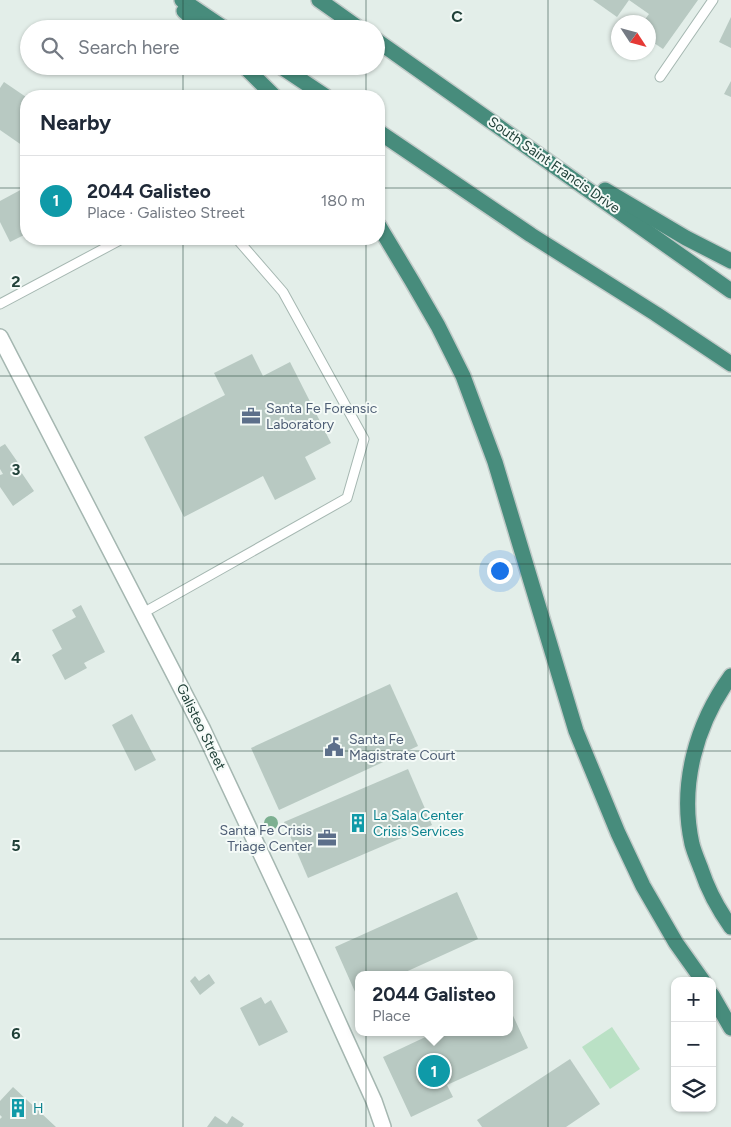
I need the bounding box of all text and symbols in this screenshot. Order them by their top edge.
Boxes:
text: C [451,7,463,26]
north arrow [611,15,656,60]
search box [20,20,385,75]
icon: search [38,34,66,62]
text: Search here [78,36,180,59]
text: Nearby [40,110,111,135]
street label: South Saint Francis Drive [485,113,623,217]
text: 2044 Galisteo [87,180,211,203]
text: 1 [53,191,59,210]
text: 180 m [321,191,365,210]
text: Place · Galisteo Street [87,203,245,222]
text: 2 [11,272,21,291]
place label: Santa Fe Forensic Laboratory [266,400,378,433]
office icon: Santa Fe Forensic Laboratory [240,405,262,427]
text: 3 [12,460,21,479]
your location [487,558,513,584]
text: 4 [11,648,21,667]
street label: Galisteo Street [173,681,229,773]
place label: Santa Fe Magistrate Court [349,731,456,764]
public building icon: Santa Fe Magistrate Court [323,736,345,758]
place label: La Sala Center Crisis Services [373,807,464,840]
building icon: La Sala Center Crisis Services [347,812,369,834]
place label: Santa Fe Crisis Triage Center [220,822,312,855]
office icon: Santa Fe Crisis Triage Center [316,827,338,849]
text: 5 [11,836,21,855]
popup [355,971,513,1036]
map controls [671,977,716,1112]
button: + [671,977,716,1022]
text: 2044 Galisteo [372,983,496,1006]
text: Place [372,1006,411,1025]
button: − [671,1022,716,1067]
text: 6 [11,1024,21,1043]
pin: 1 [418,1052,450,1090]
button: layers [671,1067,716,1112]
building icon: H [7,1097,29,1119]
place label: H [33,1100,44,1117]

